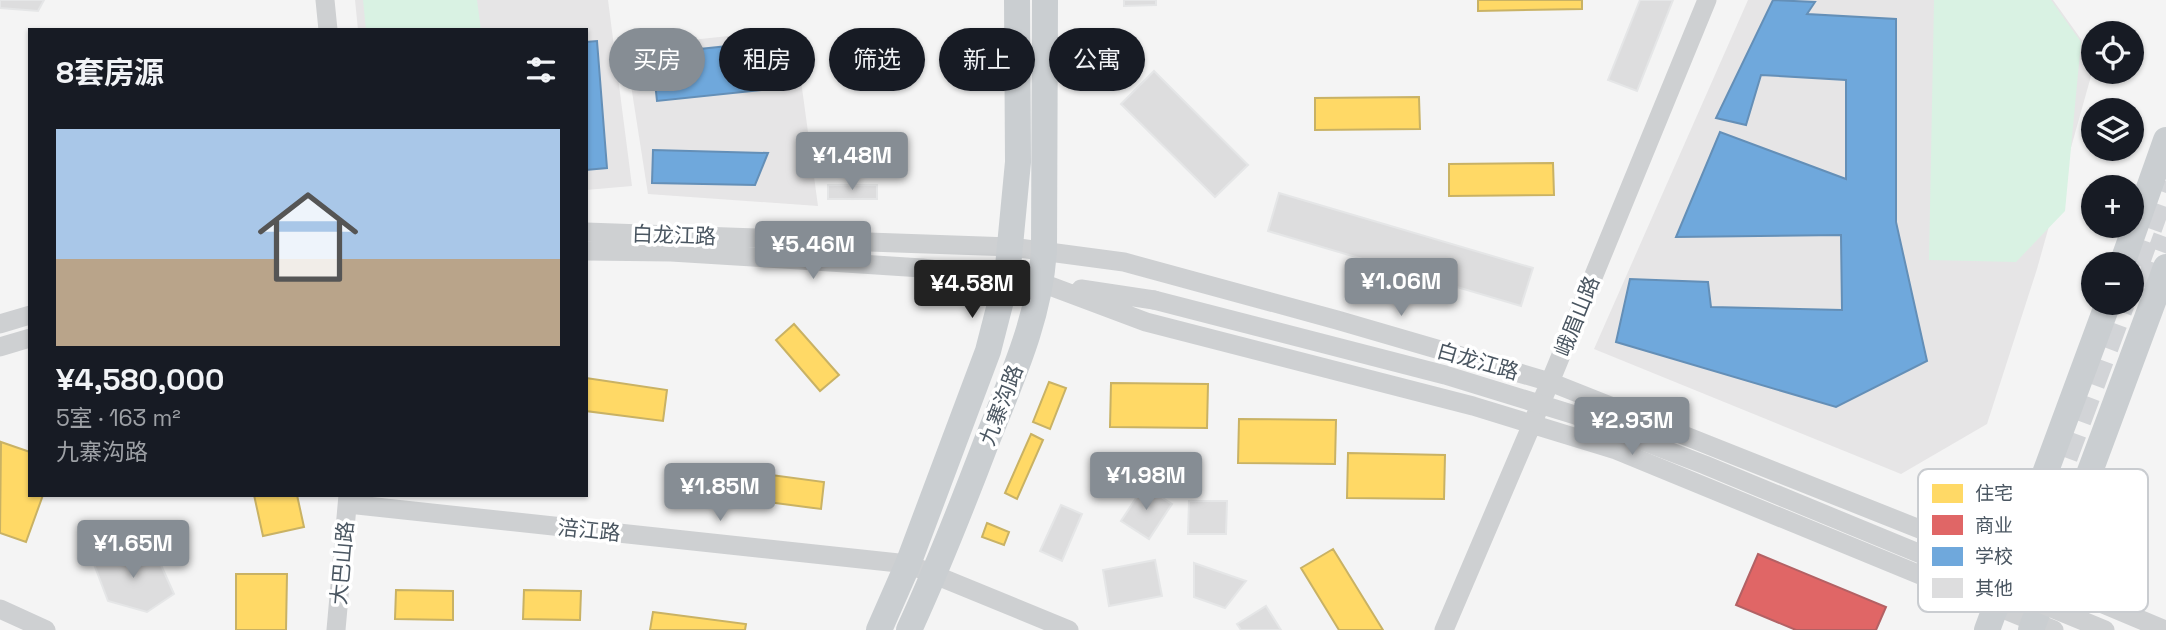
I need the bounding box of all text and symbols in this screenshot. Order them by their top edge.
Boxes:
map controls [2081,21,2144,315]
button: locate [2081,21,2144,84]
chip: 买房 [609,28,705,91]
chip: 租房 [719,28,815,91]
chip: 筛选 [829,28,925,91]
chip: 新上 [939,28,1035,91]
chip: 公寓 [1049,28,1145,91]
icon: filters [522,51,560,89]
text: 8套房源 [56,53,164,92]
button: layers [2081,98,2144,161]
pin: ¥1.48M [795,132,909,192]
text: ¥1.48M [812,140,892,170]
icon: home [245,174,371,300]
button: + [2081,175,2144,238]
street label: 白龙江路 [632,220,716,250]
pin: ¥5.46M [756,222,870,281]
text: ¥5.46M [771,229,855,259]
button: − [2081,252,2144,315]
pin: ¥1.06M [1344,258,1458,318]
pin: ¥4.58M [915,260,1029,320]
text: ¥1.06M [1361,266,1441,296]
text: ¥4.58M [930,268,1014,298]
street label: 峨眉山路 [1549,272,1605,360]
street label: 白龙江路 [1434,336,1522,386]
text: ¥4,580,000 [56,360,224,399]
street label: 九寨沟路 [973,361,1029,449]
pin: ¥2.93M [1575,398,1689,457]
text: 5室 · 163 m² [56,403,181,433]
text: ¥2.93M [1590,405,1674,435]
text: 九寨沟路 [56,437,148,467]
pin: ¥1.98M [1089,452,1203,512]
text: ¥1.98M [1106,460,1186,490]
pin: ¥1.85M [663,463,777,523]
legend [1918,469,2148,612]
text: ¥1.85M [680,471,760,501]
text: 住宅 [1975,481,2013,506]
street label: 涪江路 [556,513,622,547]
text: 商业 [1975,513,2013,538]
pin: ¥1.65M [76,520,190,580]
street label: 大巴山路 [325,520,359,606]
text: ¥1.65M [93,528,173,558]
text: 学校 [1975,544,2013,569]
text: 其他 [1975,576,2013,601]

